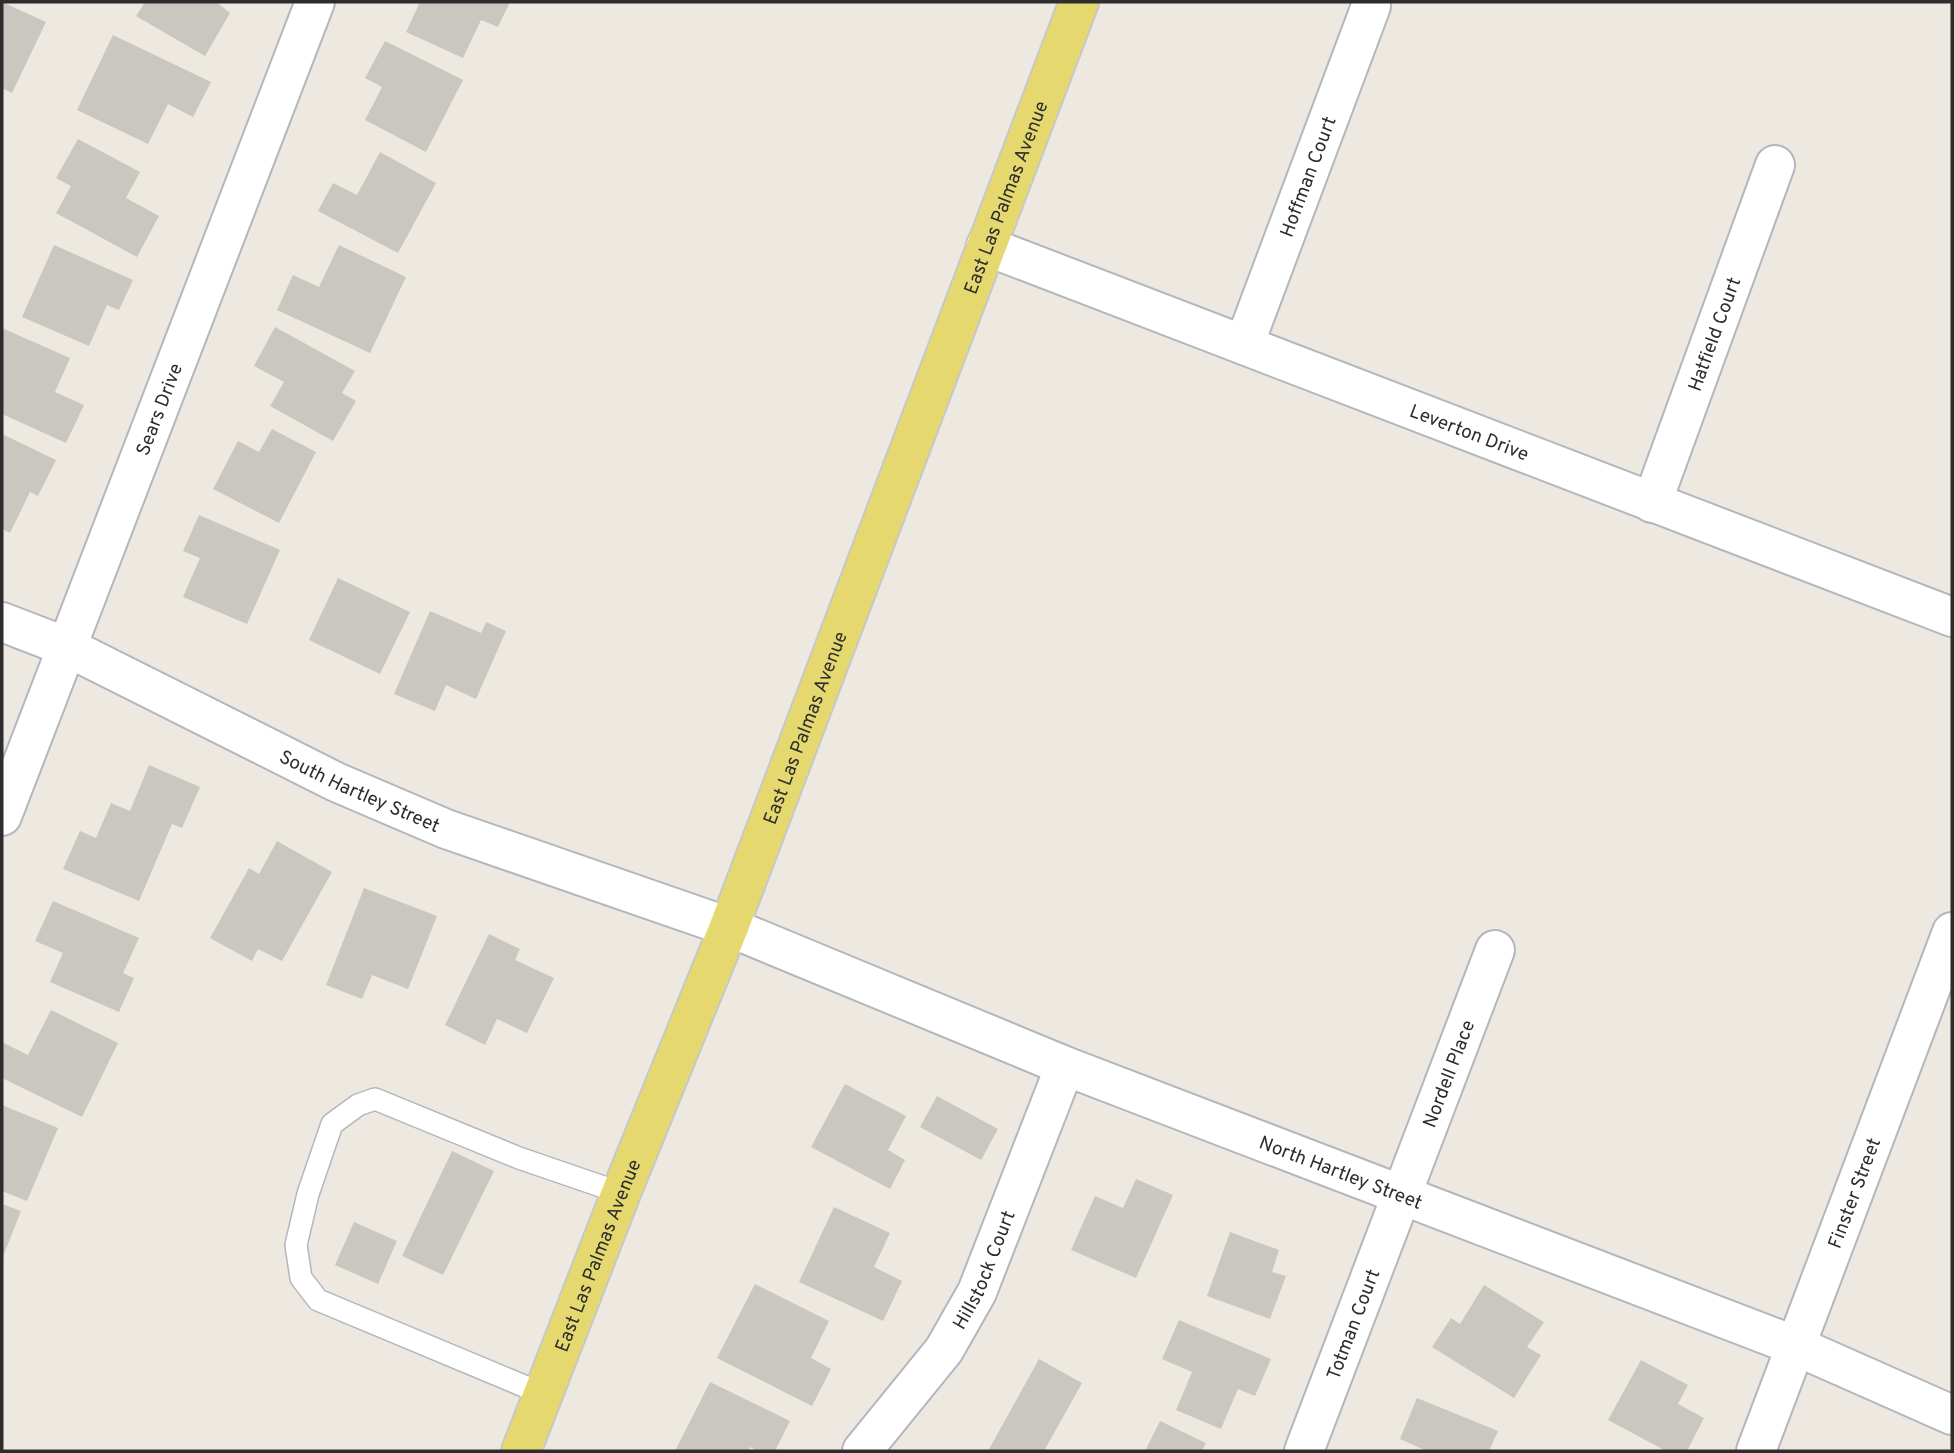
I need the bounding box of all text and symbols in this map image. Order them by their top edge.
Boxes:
street label: East Las Palmas Avenue [960,98,1054,298]
street label: Hoffman Court [1275,113,1343,241]
street label: Hatfield Court [1684,274,1747,395]
street label: Sears Drive [132,360,189,459]
street label: Leverton Drive [1406,400,1532,467]
street label: East Las Palmas Avenue [759,628,854,828]
street label: South Hartley Street [275,746,443,839]
street label: Nordell Place [1418,1017,1481,1131]
street label: North Hartley Street [1255,1131,1425,1216]
street label: Finster Street [1824,1135,1887,1252]
street label: East Las Palmas Avenue [551,1156,647,1356]
street label: Hillstock Court [948,1207,1022,1334]
street label: Totman Court [1322,1266,1386,1383]

